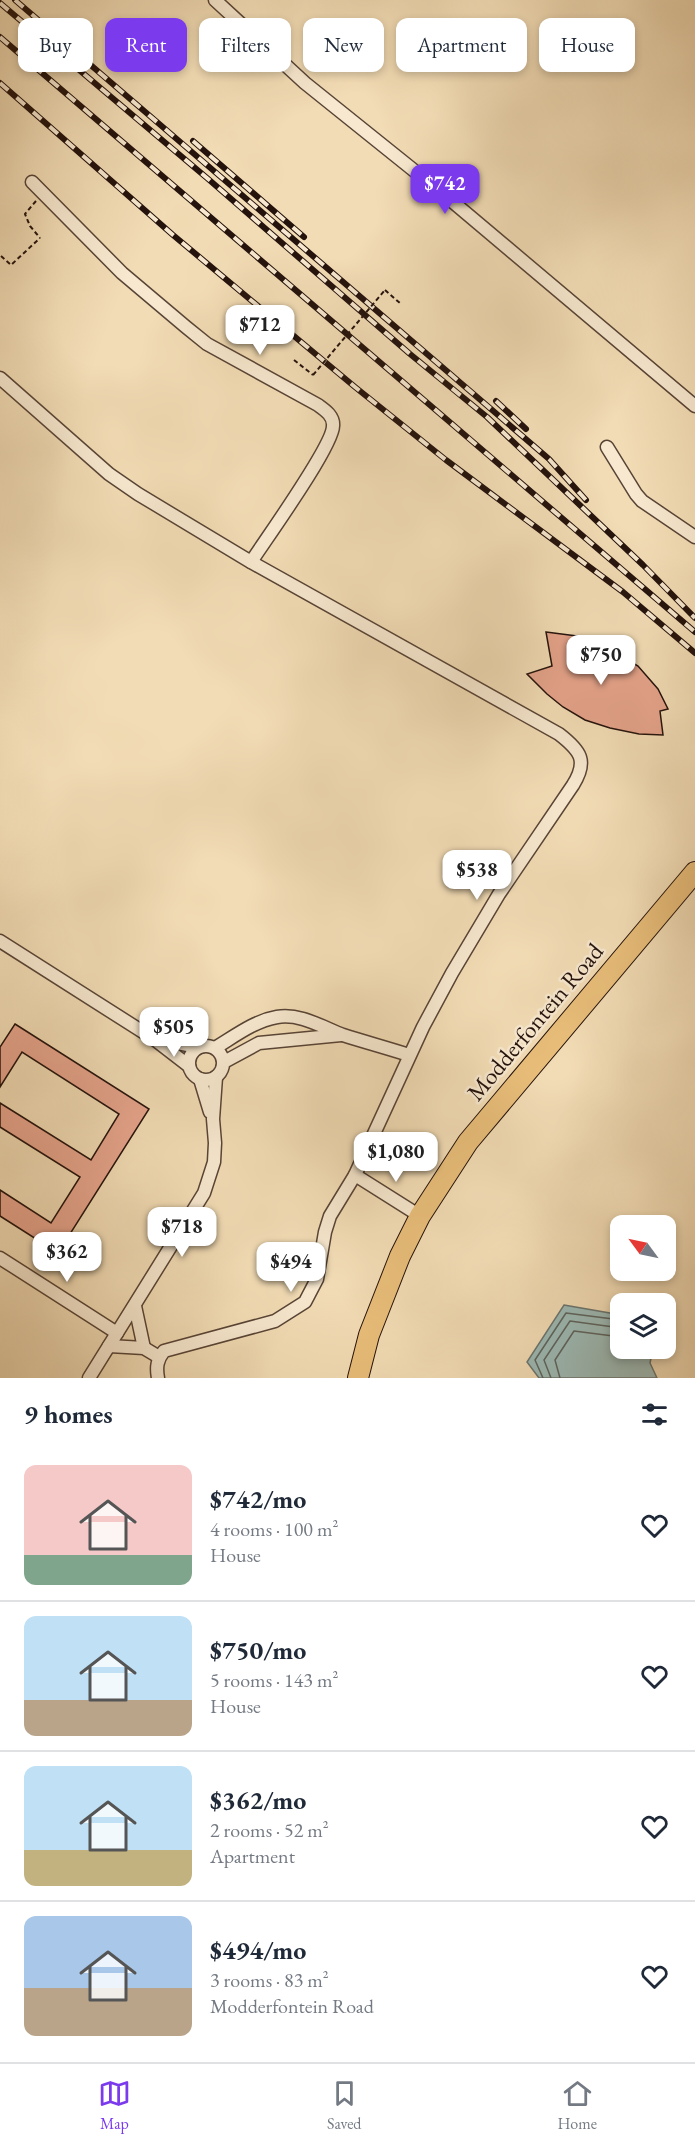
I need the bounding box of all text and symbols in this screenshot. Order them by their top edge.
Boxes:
chip: Buy [18,18,93,72]
chip: Rent [105,18,187,72]
chip: Filters [199,18,291,72]
chip: New [303,18,384,72]
chip: Apartment [396,18,527,72]
chip: House [539,18,635,72]
pin: $742 [409,164,481,215]
text: $742 [425,170,465,196]
pin: $712 [224,305,296,356]
text: $712 [240,311,280,337]
pin: $750 [565,635,637,686]
text: $750 [581,641,621,667]
pin: $538 [441,850,513,901]
text: $538 [457,856,497,882]
street label: Modderfontein Road [460,936,610,1107]
pin: $505 [138,1007,210,1058]
text: $505 [154,1013,194,1039]
pin: $1,080 [347,1132,445,1183]
text: $1,080 [368,1138,424,1164]
pin: $718 [146,1207,218,1258]
text: $718 [162,1213,202,1239]
north arrow [610,1215,676,1281]
map controls [610,1215,676,1359]
pin: $362 [31,1232,103,1283]
text: $362 [47,1238,87,1264]
pin: $494 [255,1242,327,1293]
text: $494 [271,1248,311,1274]
button: layers [610,1293,676,1359]
text: 9 homes [24,1397,113,1431]
icon: filters [638,1398,671,1431]
text: $742/mo [210,1482,306,1516]
icon: home [72,1489,144,1561]
icon: heart [638,1509,671,1542]
text: 4 rooms · 100 m² [210,1516,338,1542]
text: House [210,1542,261,1568]
text: $750/mo [210,1633,306,1667]
icon: home [72,1640,144,1712]
icon: heart [638,1660,671,1693]
text: 5 rooms · 143 m² [210,1667,338,1693]
text: House [210,1693,261,1719]
text: $362/mo [210,1783,306,1817]
icon: home [72,1790,144,1862]
icon: heart [638,1810,671,1843]
text: 2 rooms · 52 m² [210,1817,329,1843]
text: Apartment [210,1843,295,1869]
text: $494/mo [210,1933,306,1967]
icon: home [72,1940,144,2012]
icon: heart [638,1960,671,1993]
text: 3 rooms · 83 m² [210,1967,329,1993]
text: Modderfontein Road [210,1993,374,2019]
tab: Map [98,2077,131,2134]
tab: Saved [327,2077,361,2134]
tab: Home [557,2077,597,2134]

